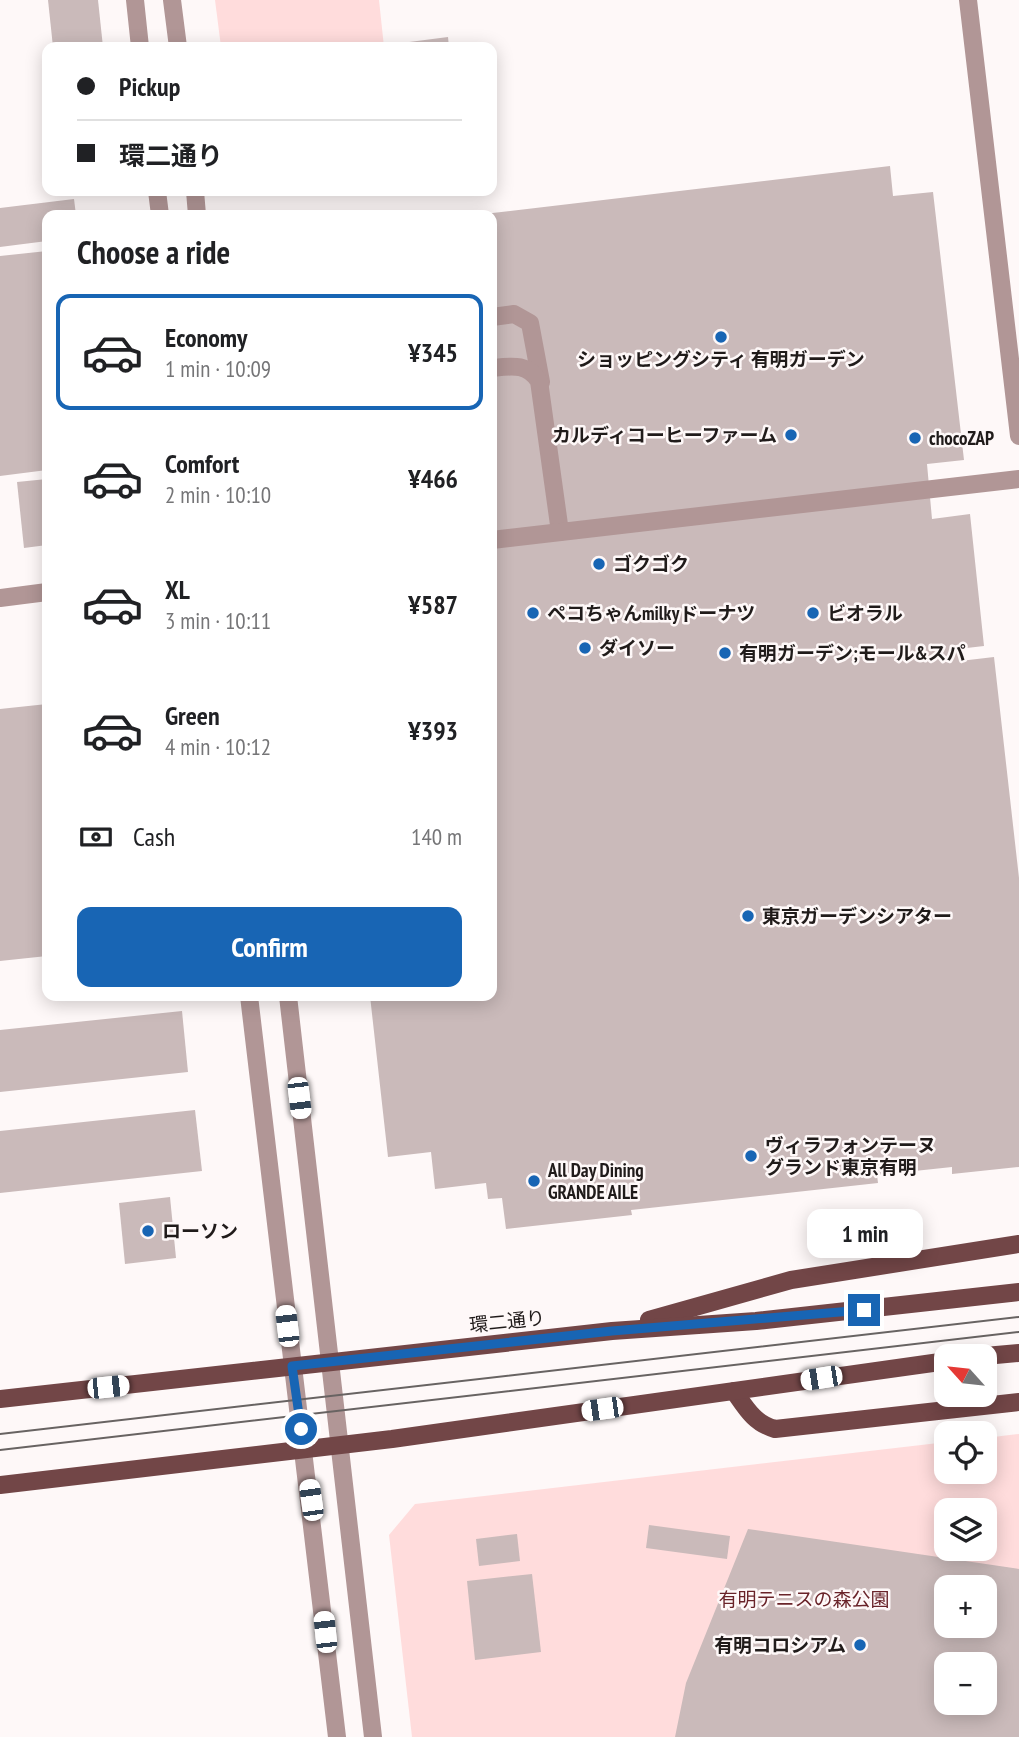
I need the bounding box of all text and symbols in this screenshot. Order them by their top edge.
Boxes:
text: Pickup [119,70,180,103]
text: 環二通り [119,139,223,172]
text: Choose a ride [77,231,230,273]
icon: car [81,321,144,384]
text: Economy [165,321,247,354]
marker: ショッピングシティ 有明ガーデン [713,329,729,345]
text: ¥345 [408,336,458,369]
place label: ショッピングシティ 有明ガーデン [577,347,865,371]
text: 1 min · 10:09 [165,354,271,383]
place label: カルディコーヒーファーム [552,423,777,447]
place label: chocoZAP [929,426,994,450]
marker: カルディコーヒーファーム [783,427,799,443]
marker: chocoZAP [907,430,923,446]
icon: car [81,447,144,510]
text: Comfort [165,447,239,480]
text: ¥466 [408,462,458,495]
text: 2 min · 10:10 [165,480,271,509]
place label: ゴクゴク [613,552,689,576]
marker: ゴクゴク [591,556,607,572]
icon: car [81,573,144,636]
text: XL [165,573,190,606]
text: ¥587 [408,588,458,621]
place label: ペコちゃんmilkyドーナツ [547,601,755,625]
place label: ビオラル [827,601,903,625]
marker: ペコちゃんmilkyドーナツ [525,605,541,621]
marker: ビオラル [805,605,821,621]
text: 3 min · 10:11 [165,606,271,635]
place label: ダイソー [599,636,675,660]
marker: ダイソー [577,640,593,656]
place label: 有明ガーデン;モール&スパ [739,641,966,665]
marker: 有明ガーデン;モール&スパ [717,645,733,661]
icon: car [81,699,144,762]
text: Green [165,699,220,732]
text: ¥393 [408,714,458,747]
text: 4 min · 10:12 [165,732,271,761]
icon: cash [77,818,115,856]
text: Cash [133,820,175,853]
text: 140 m [411,822,462,851]
place label: 東京ガーデンシアター [762,904,952,928]
button: Confirm [77,907,462,987]
marker: 東京ガーデンシアター [740,908,756,924]
car [287,1076,312,1120]
place label: ヴィラフォンテーヌ グランド東京有明 [765,1133,936,1179]
marker: ヴィラフォンテーヌ グランド東京有明 [743,1148,759,1164]
place label: All Day Dining GRANDE AILE [547,1158,644,1204]
marker: All Day Dining GRANDE AILE [526,1173,542,1189]
callout: 1 min [806,1208,922,1258]
place label: ローソン [162,1219,238,1243]
text: 1 min [842,1219,888,1248]
marker: ローソン [140,1223,156,1239]
route end [848,1294,880,1326]
car [275,1304,300,1348]
street label: 環二通り [468,1305,546,1337]
north arrow [934,1344,998,1407]
map controls [934,1344,997,1715]
car [799,1364,844,1392]
car [87,1374,130,1400]
car [580,1396,625,1422]
route start [285,1413,317,1445]
button: locate [934,1421,997,1484]
car [298,1478,325,1522]
button: layers [934,1498,997,1561]
button: + [934,1575,997,1638]
park label: 有明テニスの森公園 [718,1587,890,1611]
car [313,1610,338,1654]
place label: 有明コロシアム [714,1633,846,1657]
marker: 有明コロシアム [852,1637,868,1653]
button: − [934,1652,997,1715]

